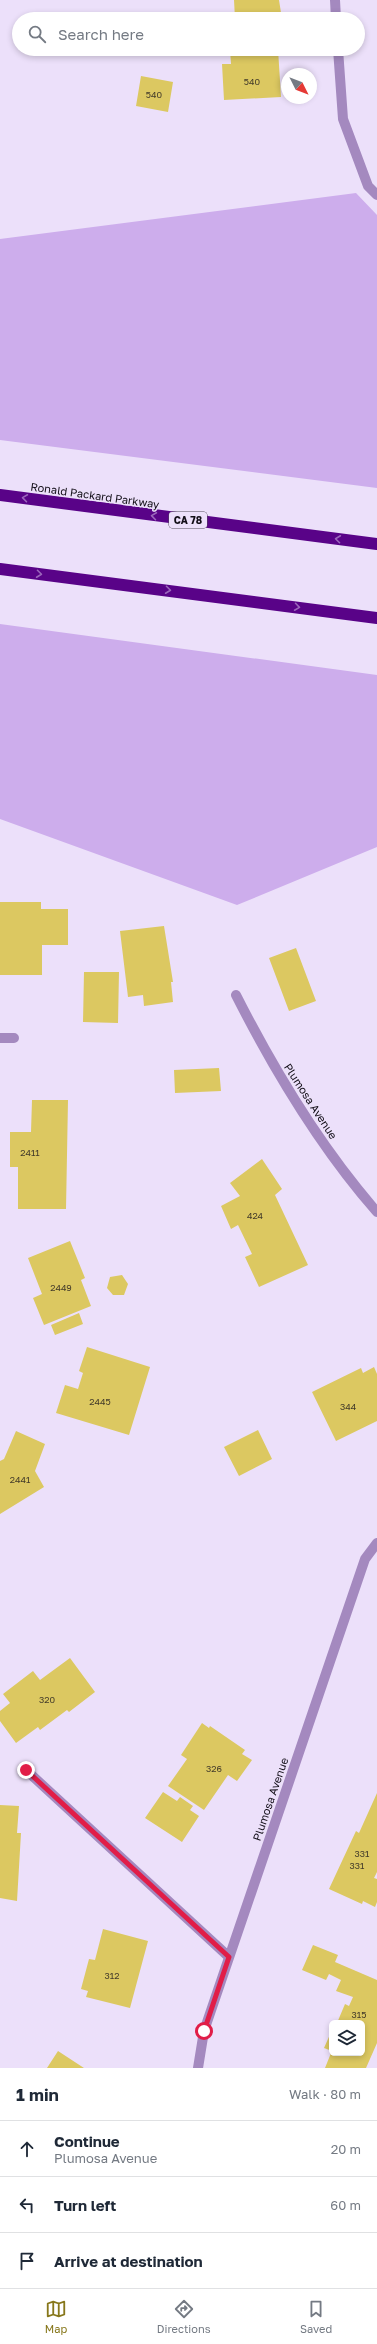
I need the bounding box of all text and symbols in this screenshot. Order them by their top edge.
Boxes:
search box [12,12,365,56]
icon: search [26,23,48,45]
text: Search here [58,25,144,43]
north arrow [281,68,317,104]
house number: 540 [244,76,261,87]
house number: 540 [146,89,163,100]
street label: Ronald Packard Parkway [30,480,160,510]
one-way arrow [22,494,28,503]
one-way arrow [151,512,157,521]
road number: CA 78 [169,512,207,528]
one-way arrow [335,535,341,544]
one-way arrow [36,569,42,578]
one-way arrow [165,586,171,595]
one-way arrow [293,602,300,611]
street label: Plumosa Avenue [282,1061,340,1141]
house number: 2411 [20,1147,40,1158]
house number: 424 [247,1210,264,1221]
house number: 2449 [50,1282,72,1293]
house number: 2445 [89,1396,111,1407]
house number: 344 [340,1401,357,1412]
house number: 2441 [10,1474,31,1485]
house number: 320 [39,1694,55,1705]
street label: Plumosa Avenue [250,1756,290,1842]
route end [17,1761,35,1779]
house number: 326 [206,1763,222,1774]
house number: 331 [355,1848,370,1859]
house number: 331 [350,1860,365,1871]
house number: 312 [105,1970,119,1981]
house number: 315 [352,2009,366,2020]
map controls [329,2020,365,2056]
button: layers [329,2020,365,2056]
route start [195,2022,213,2040]
text: 1 min [16,2084,59,2105]
text: Walk · 80 m [289,2086,361,2102]
text: Continue [54,2132,120,2150]
icon: ahead [16,2138,38,2160]
text: 20 m [331,2141,361,2157]
text: Plumosa Avenue [54,2150,157,2166]
icon: left [16,2194,38,2216]
text: Turn left [54,2196,116,2214]
text: 60 m [330,2197,361,2213]
icon: arrive [16,2250,38,2272]
text: Arrive at destination [54,2252,203,2270]
tab: Map [45,2298,67,2335]
tab: Directions [157,2298,211,2335]
tab: Saved [300,2298,332,2335]

